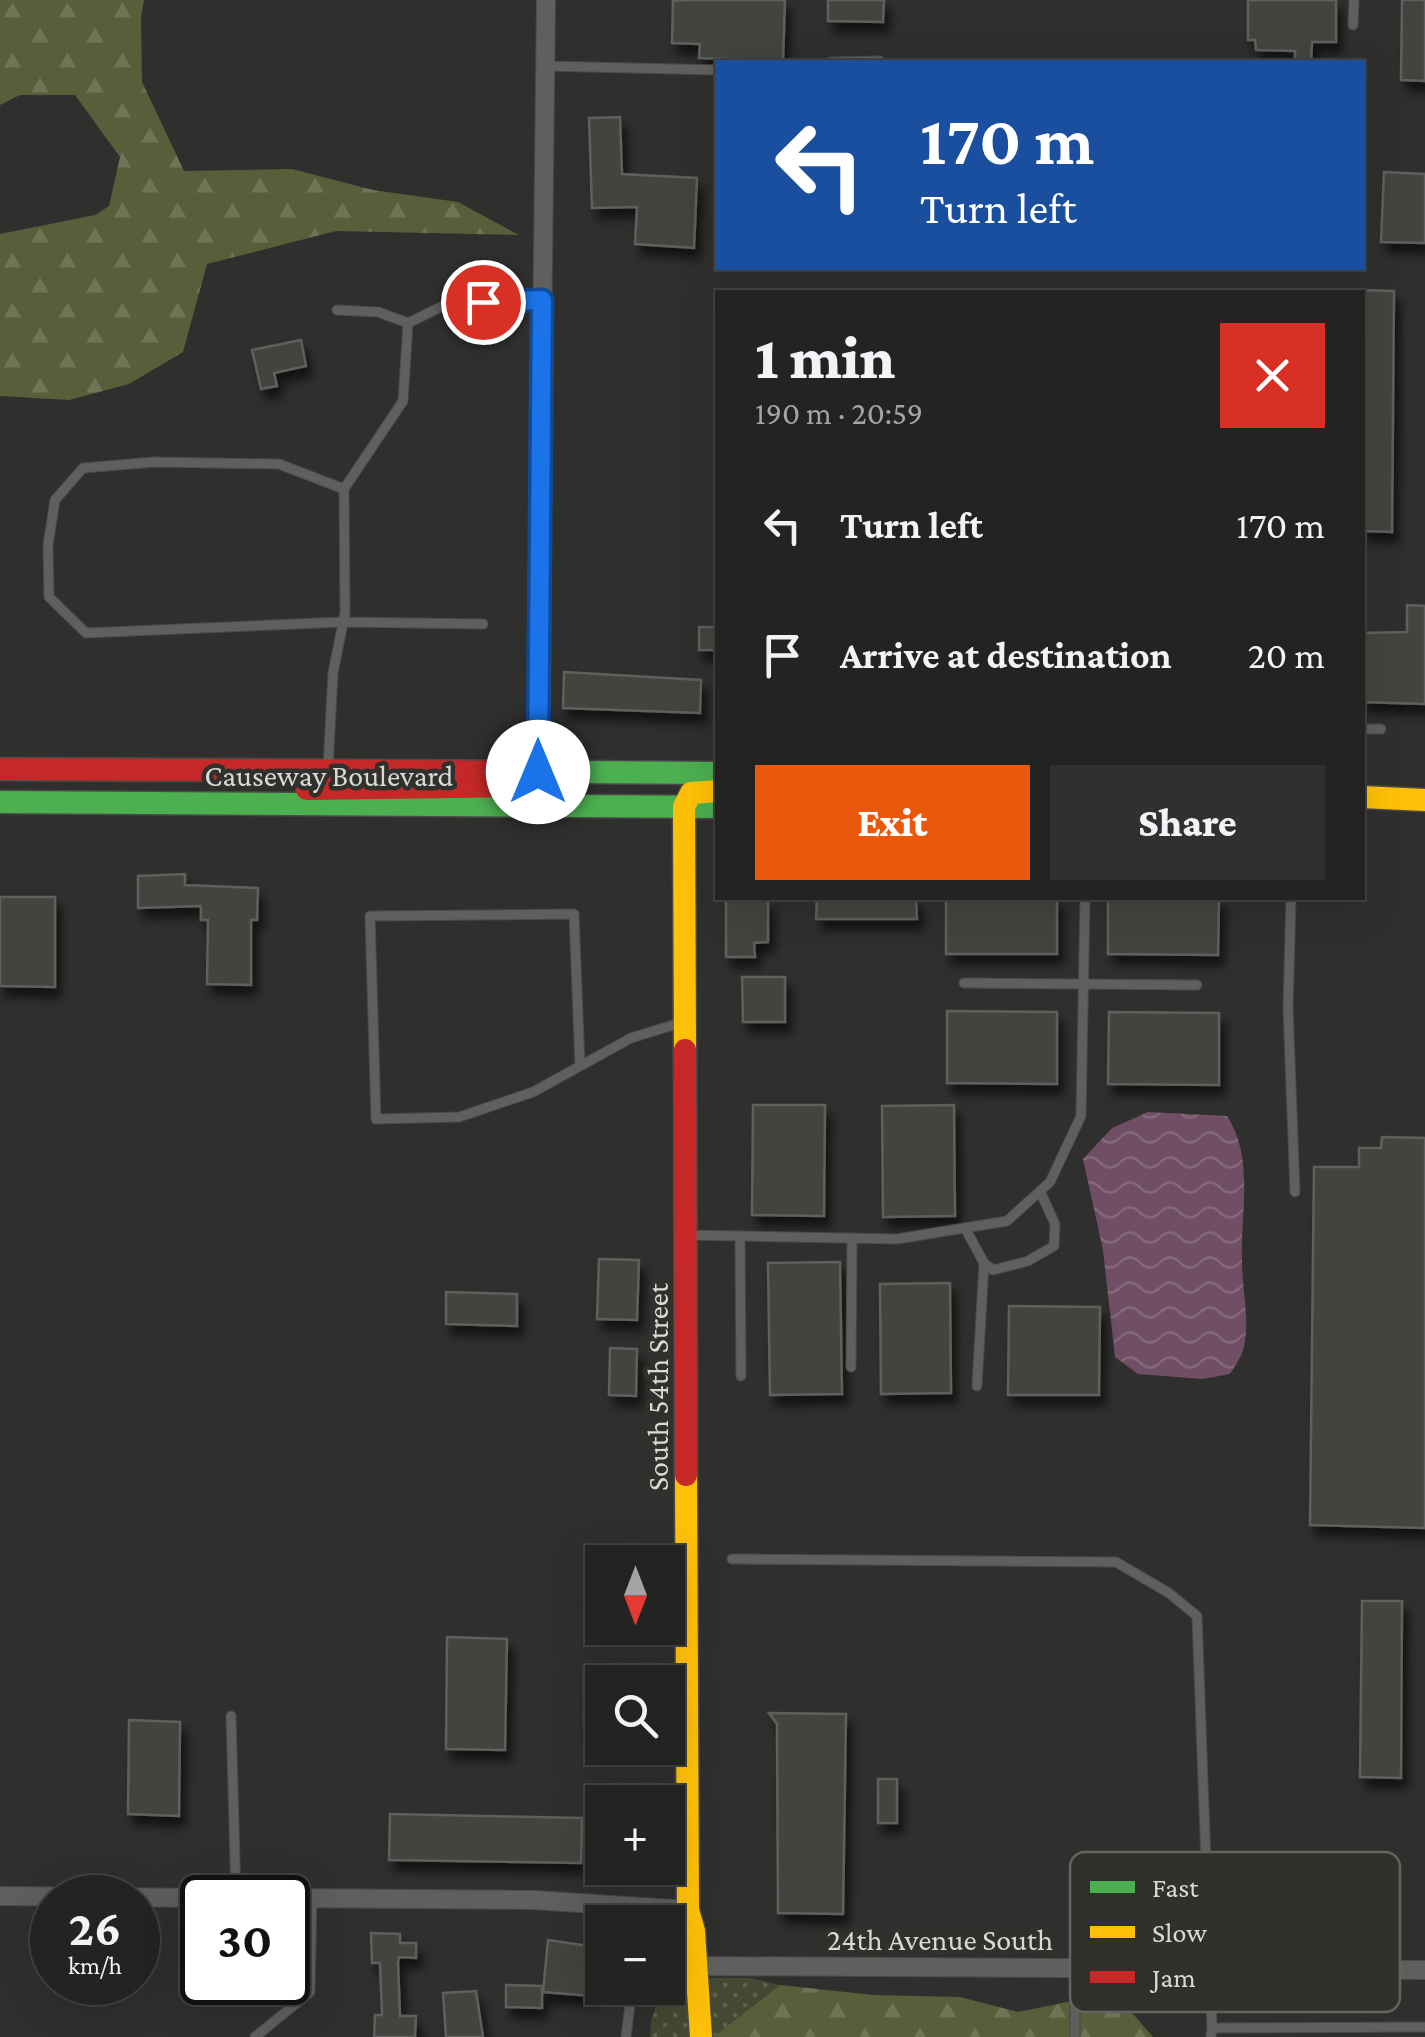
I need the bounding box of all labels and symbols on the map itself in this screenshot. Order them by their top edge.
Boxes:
pin [441,260,526,345]
position arrow [486,720,590,824]
street label: Causeway Boulevard [205,759,454,793]
street label: South 54th Street [641,1282,674,1491]
north arrow [585,1545,685,1645]
legend [1070,1852,1400,2012]
text: Fast [1152,1872,1199,1903]
speed limit sign: 30 [180,1875,310,2005]
text: Slow [1152,1917,1207,1948]
street label: 24th Avenue South [827,1923,1053,1956]
text: Jam [1149,1962,1196,1993]

